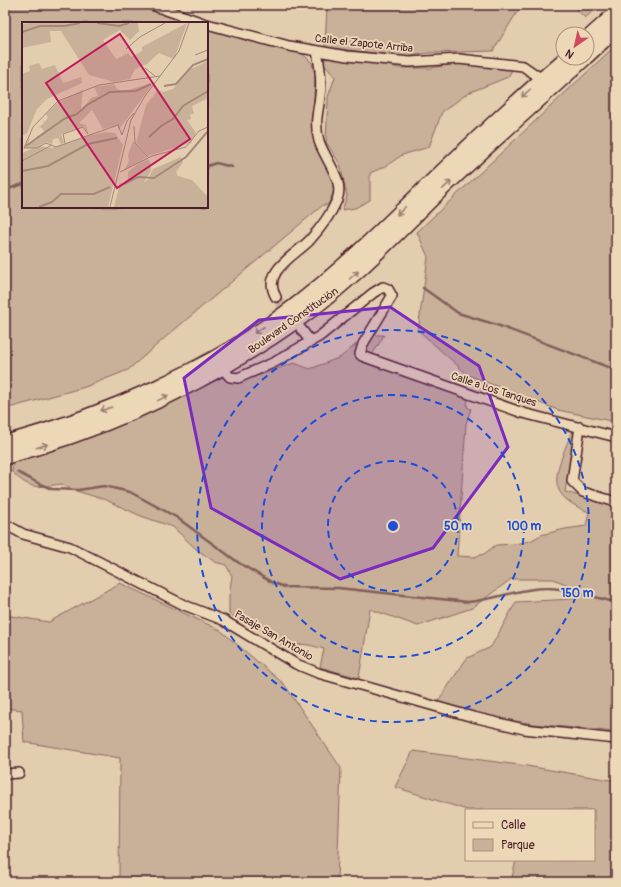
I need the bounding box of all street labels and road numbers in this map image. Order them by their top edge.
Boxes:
street label: Calle el Zapote Arriba [314,32,414,55]
street label: Boulevard Constitución [246,284,341,356]
street label: Calle a Los Tanques [449,369,538,409]
street label: Pasaje San Antonio [232,608,315,663]

